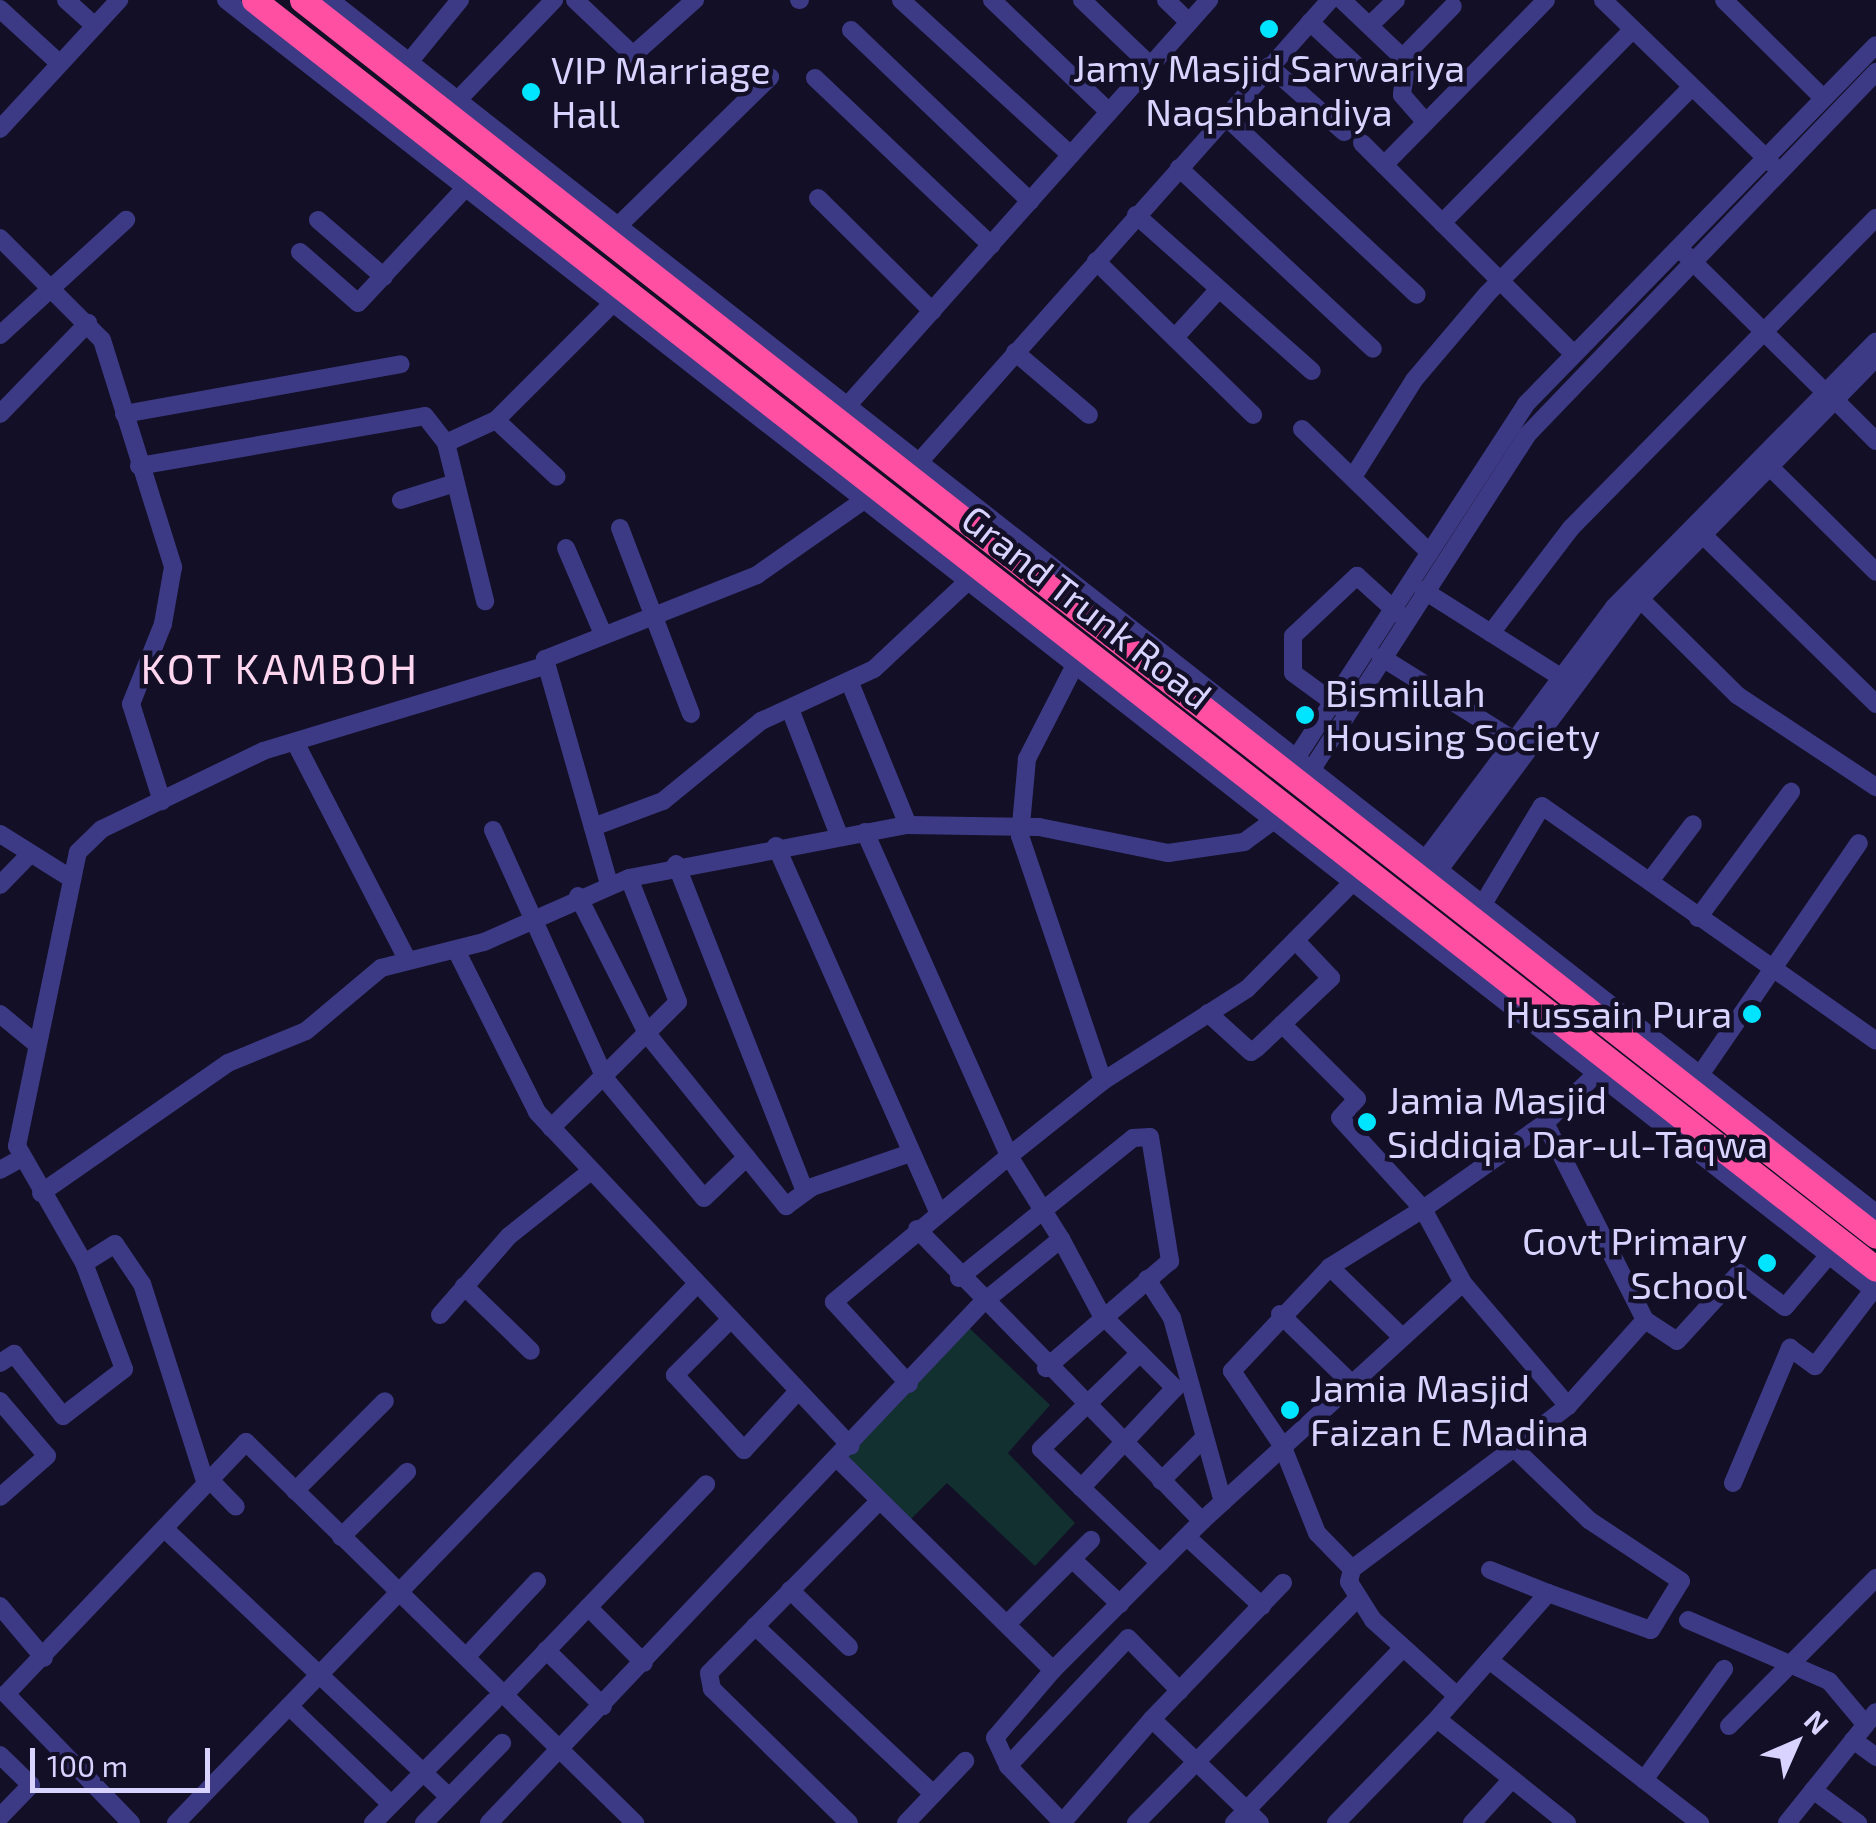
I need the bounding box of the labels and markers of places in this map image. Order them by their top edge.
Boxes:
marker: Jamy Masjid Sarwariya Naqshbandiya [1258,18,1280,40]
place label: Jamy Masjid Sarwariya Naqshbandiya [1072,45,1466,134]
place label: VIP Marriage Hall [551,47,771,136]
marker: VIP Marriage Hall [520,81,542,103]
place label: Bismillah Housing Society [1325,670,1600,759]
marker: Bismillah Housing Society [1294,704,1316,726]
place label: Hussain Pura [1505,991,1732,1037]
marker: Hussain Pura [1741,1003,1763,1025]
place label: Jamia Masjid Siddiqia Dar-ul-Taqwa [1387,1077,1768,1166]
marker: Jamia Masjid Siddiqia Dar-ul-Taqwa [1356,1111,1378,1133]
place label: Govt Primary School [1522,1218,1747,1308]
marker: Govt Primary School [1756,1252,1778,1274]
place label: Jamia Masjid Faizan E Madina [1310,1365,1589,1455]
marker: Jamia Masjid Faizan E Madina [1279,1399,1301,1421]

